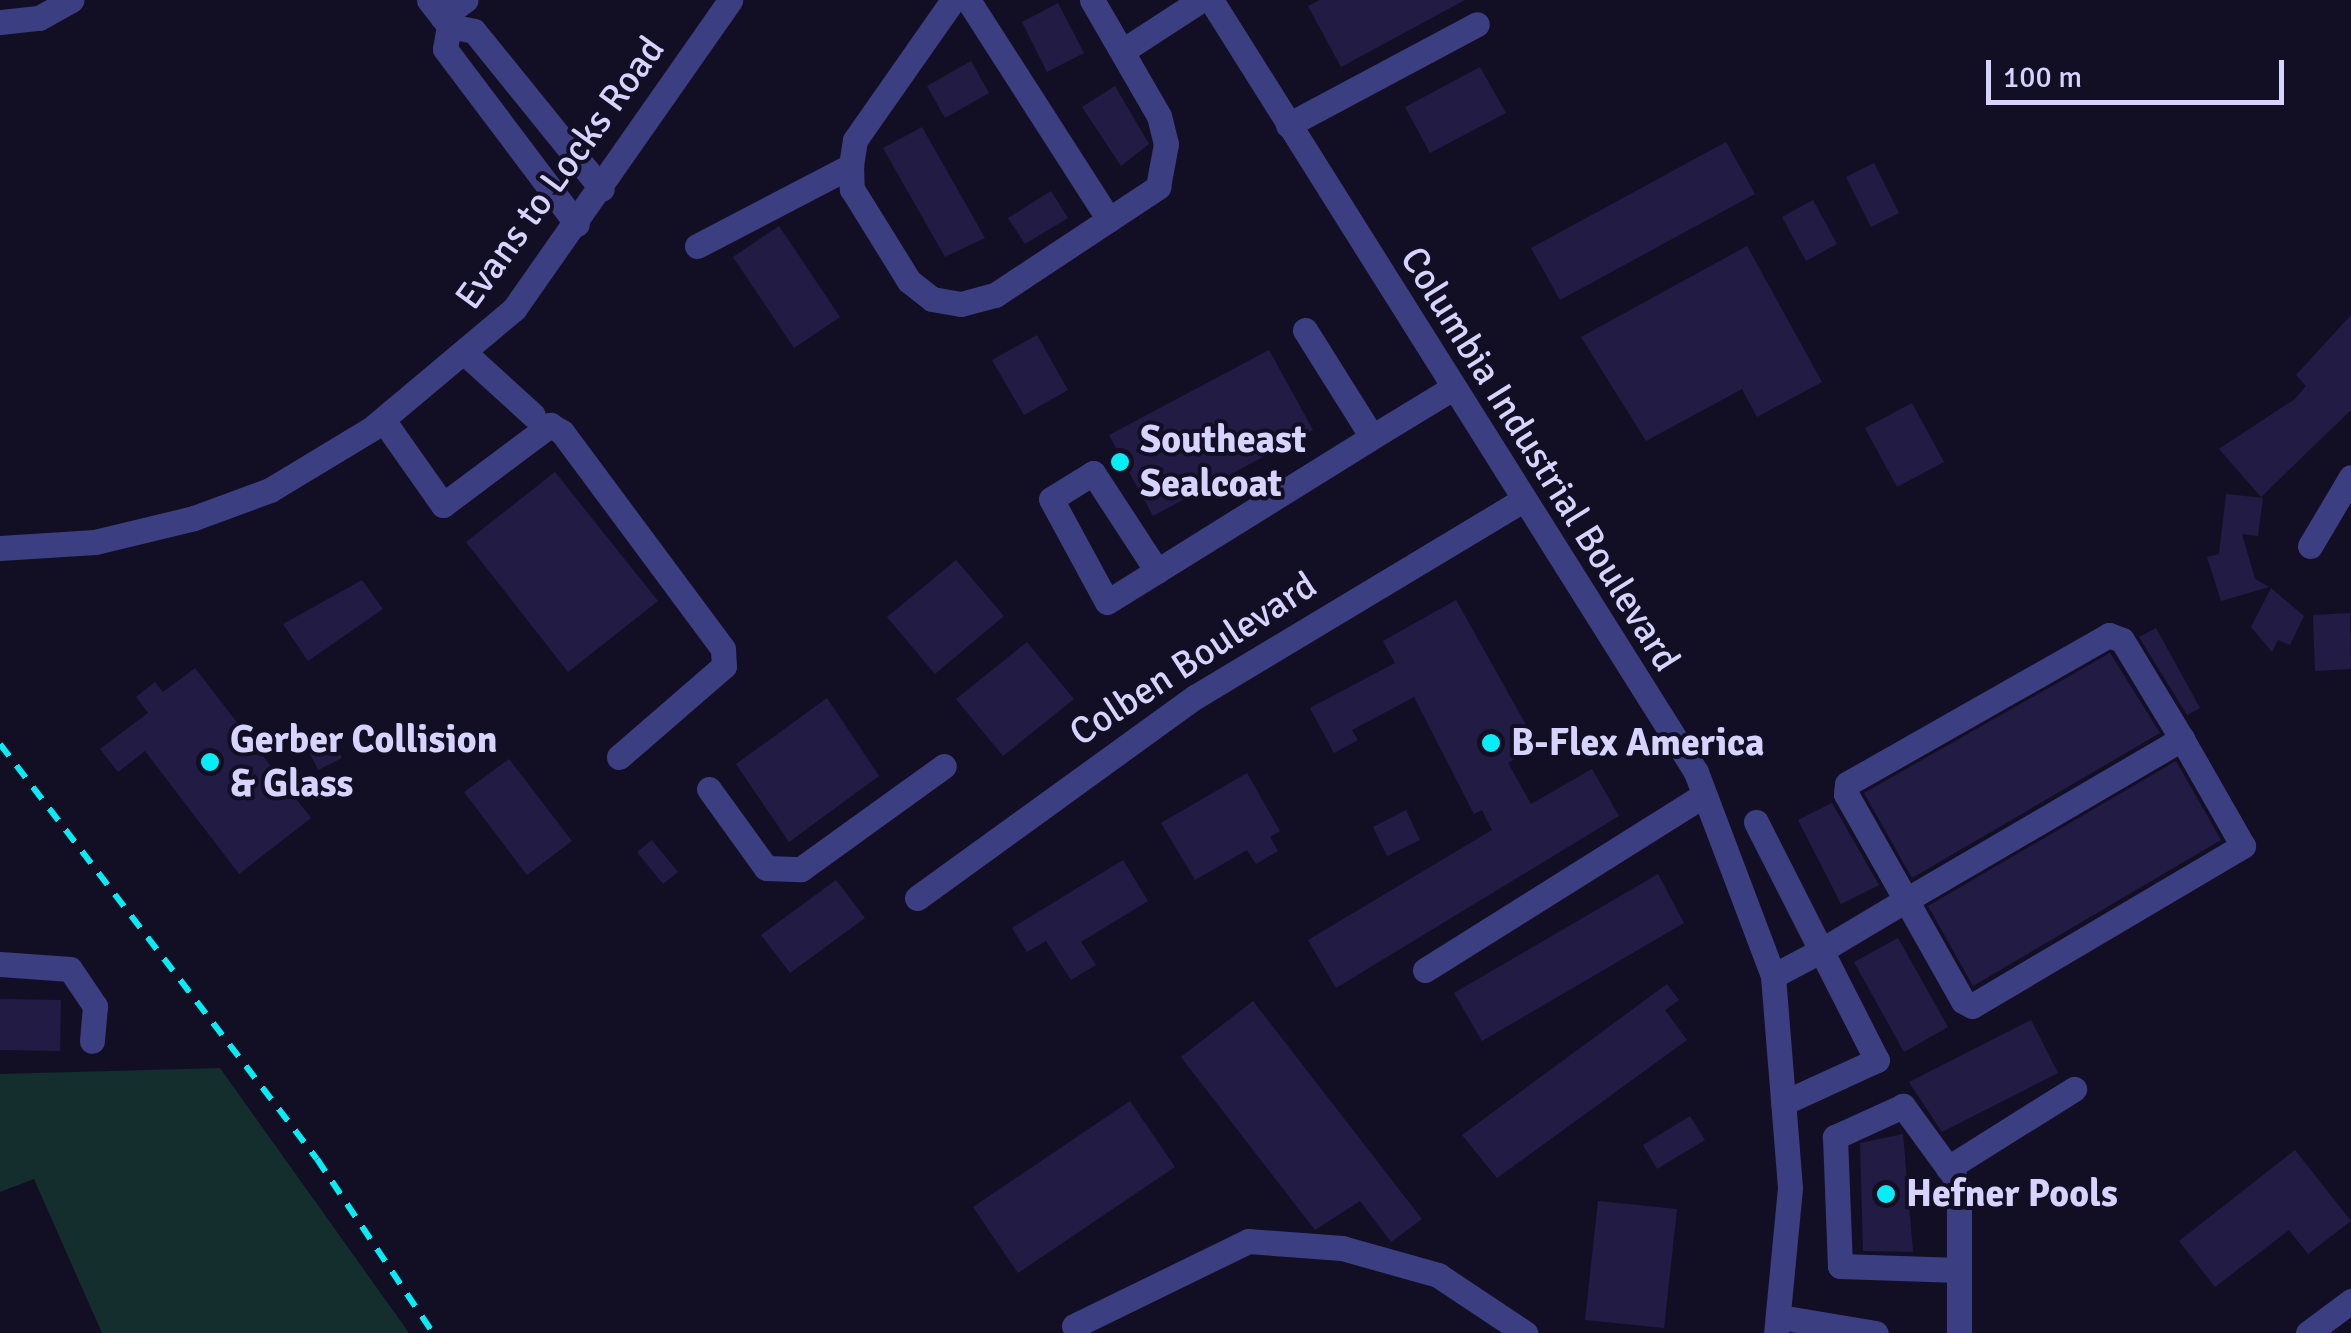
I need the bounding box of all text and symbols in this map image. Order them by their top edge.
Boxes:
street label: Evans to Locks Road [446,28,674,318]
scale bar [1991,40,2288,102]
text: 100 m [2003,59,2082,96]
street label: Columbia Industrial Boulevard [1390,238,1690,680]
place label: Southeast Sealcoat [1140,417,1306,506]
marker: Southeast Sealcoat [1109,451,1131,473]
street label: Colben Boulevard [1061,562,1325,756]
place label: Gerber Collision & Glass [230,717,497,806]
place label: B-Flex America [1511,720,1764,766]
marker: B-Flex America [1480,732,1502,754]
marker: Gerber Collision & Glass [199,751,221,773]
place label: Hefner Pools [1906,1171,2118,1217]
marker: Hefner Pools [1875,1183,1897,1205]

